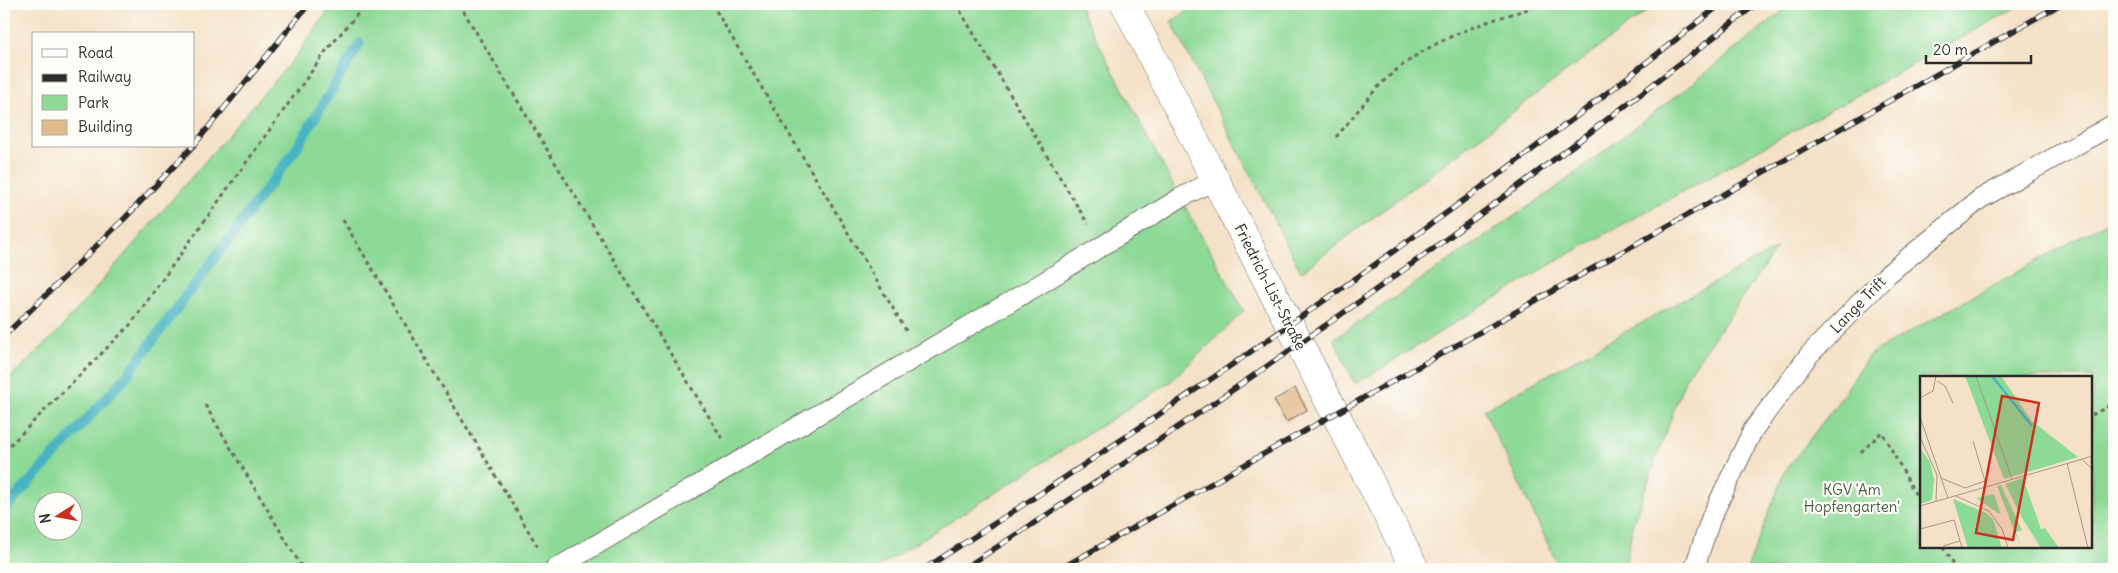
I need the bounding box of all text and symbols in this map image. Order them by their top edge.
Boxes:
legend [32,32,195,148]
scale bar [1926,32,2030,64]
text: 20 m [1933,40,1968,59]
text: Road [78,43,113,62]
text: Railway [78,67,132,86]
text: Park [78,93,109,112]
text: Building [78,117,133,136]
street label: Friedrich-List-Straße [1230,220,1311,353]
street label: Lange Trift [1826,272,1889,337]
inset map [1920,376,2093,548]
park label: KGV 'Am Hopfengarten' [1804,480,1900,516]
north arrow [32,490,82,540]
text: N [35,512,55,525]

